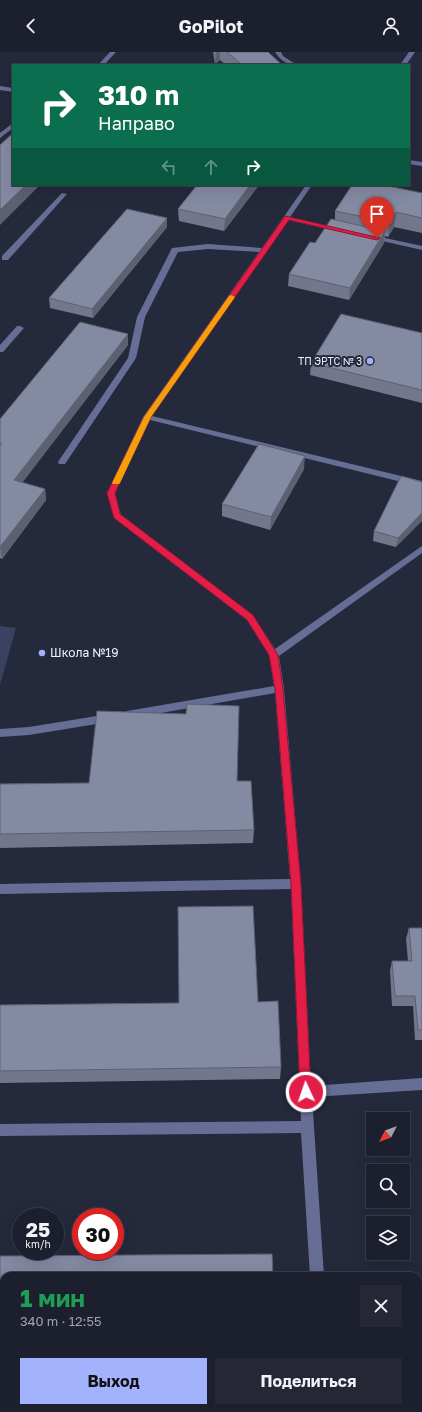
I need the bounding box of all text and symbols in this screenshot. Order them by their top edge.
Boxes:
icon: back [20,15,42,37]
text: GoPilot [179,15,243,37]
icon: person [380,15,402,37]
text: 310 m [98,78,179,111]
icon: right [32,80,84,132]
text: Направо [98,112,175,134]
icon: left [158,156,180,178]
icon: ahead [200,156,222,178]
icon: right [242,156,264,178]
pin [360,197,394,238]
icon: arrive [366,203,388,225]
place label: ТП ЭРТС № 3 [298,355,362,367]
marker: ТП ЭРТС № 3 [365,356,375,366]
place label: Школа №19 [50,645,118,660]
marker: Школа №19 [37,648,47,658]
position arrow [285,1071,327,1113]
north arrow [366,1112,410,1156]
map controls [366,1112,410,1260]
button: search [366,1164,410,1208]
speed limit sign: 30 [72,1208,124,1260]
button: layers [366,1216,410,1260]
text: 25 [26,1217,50,1241]
text: km/h [25,1238,51,1250]
text: 1 мин [20,1283,85,1312]
button: close [360,1285,402,1327]
text: 340 m · 12:55 [20,1313,102,1329]
button: Выход [20,1358,207,1404]
button: Поделиться [215,1358,402,1404]

